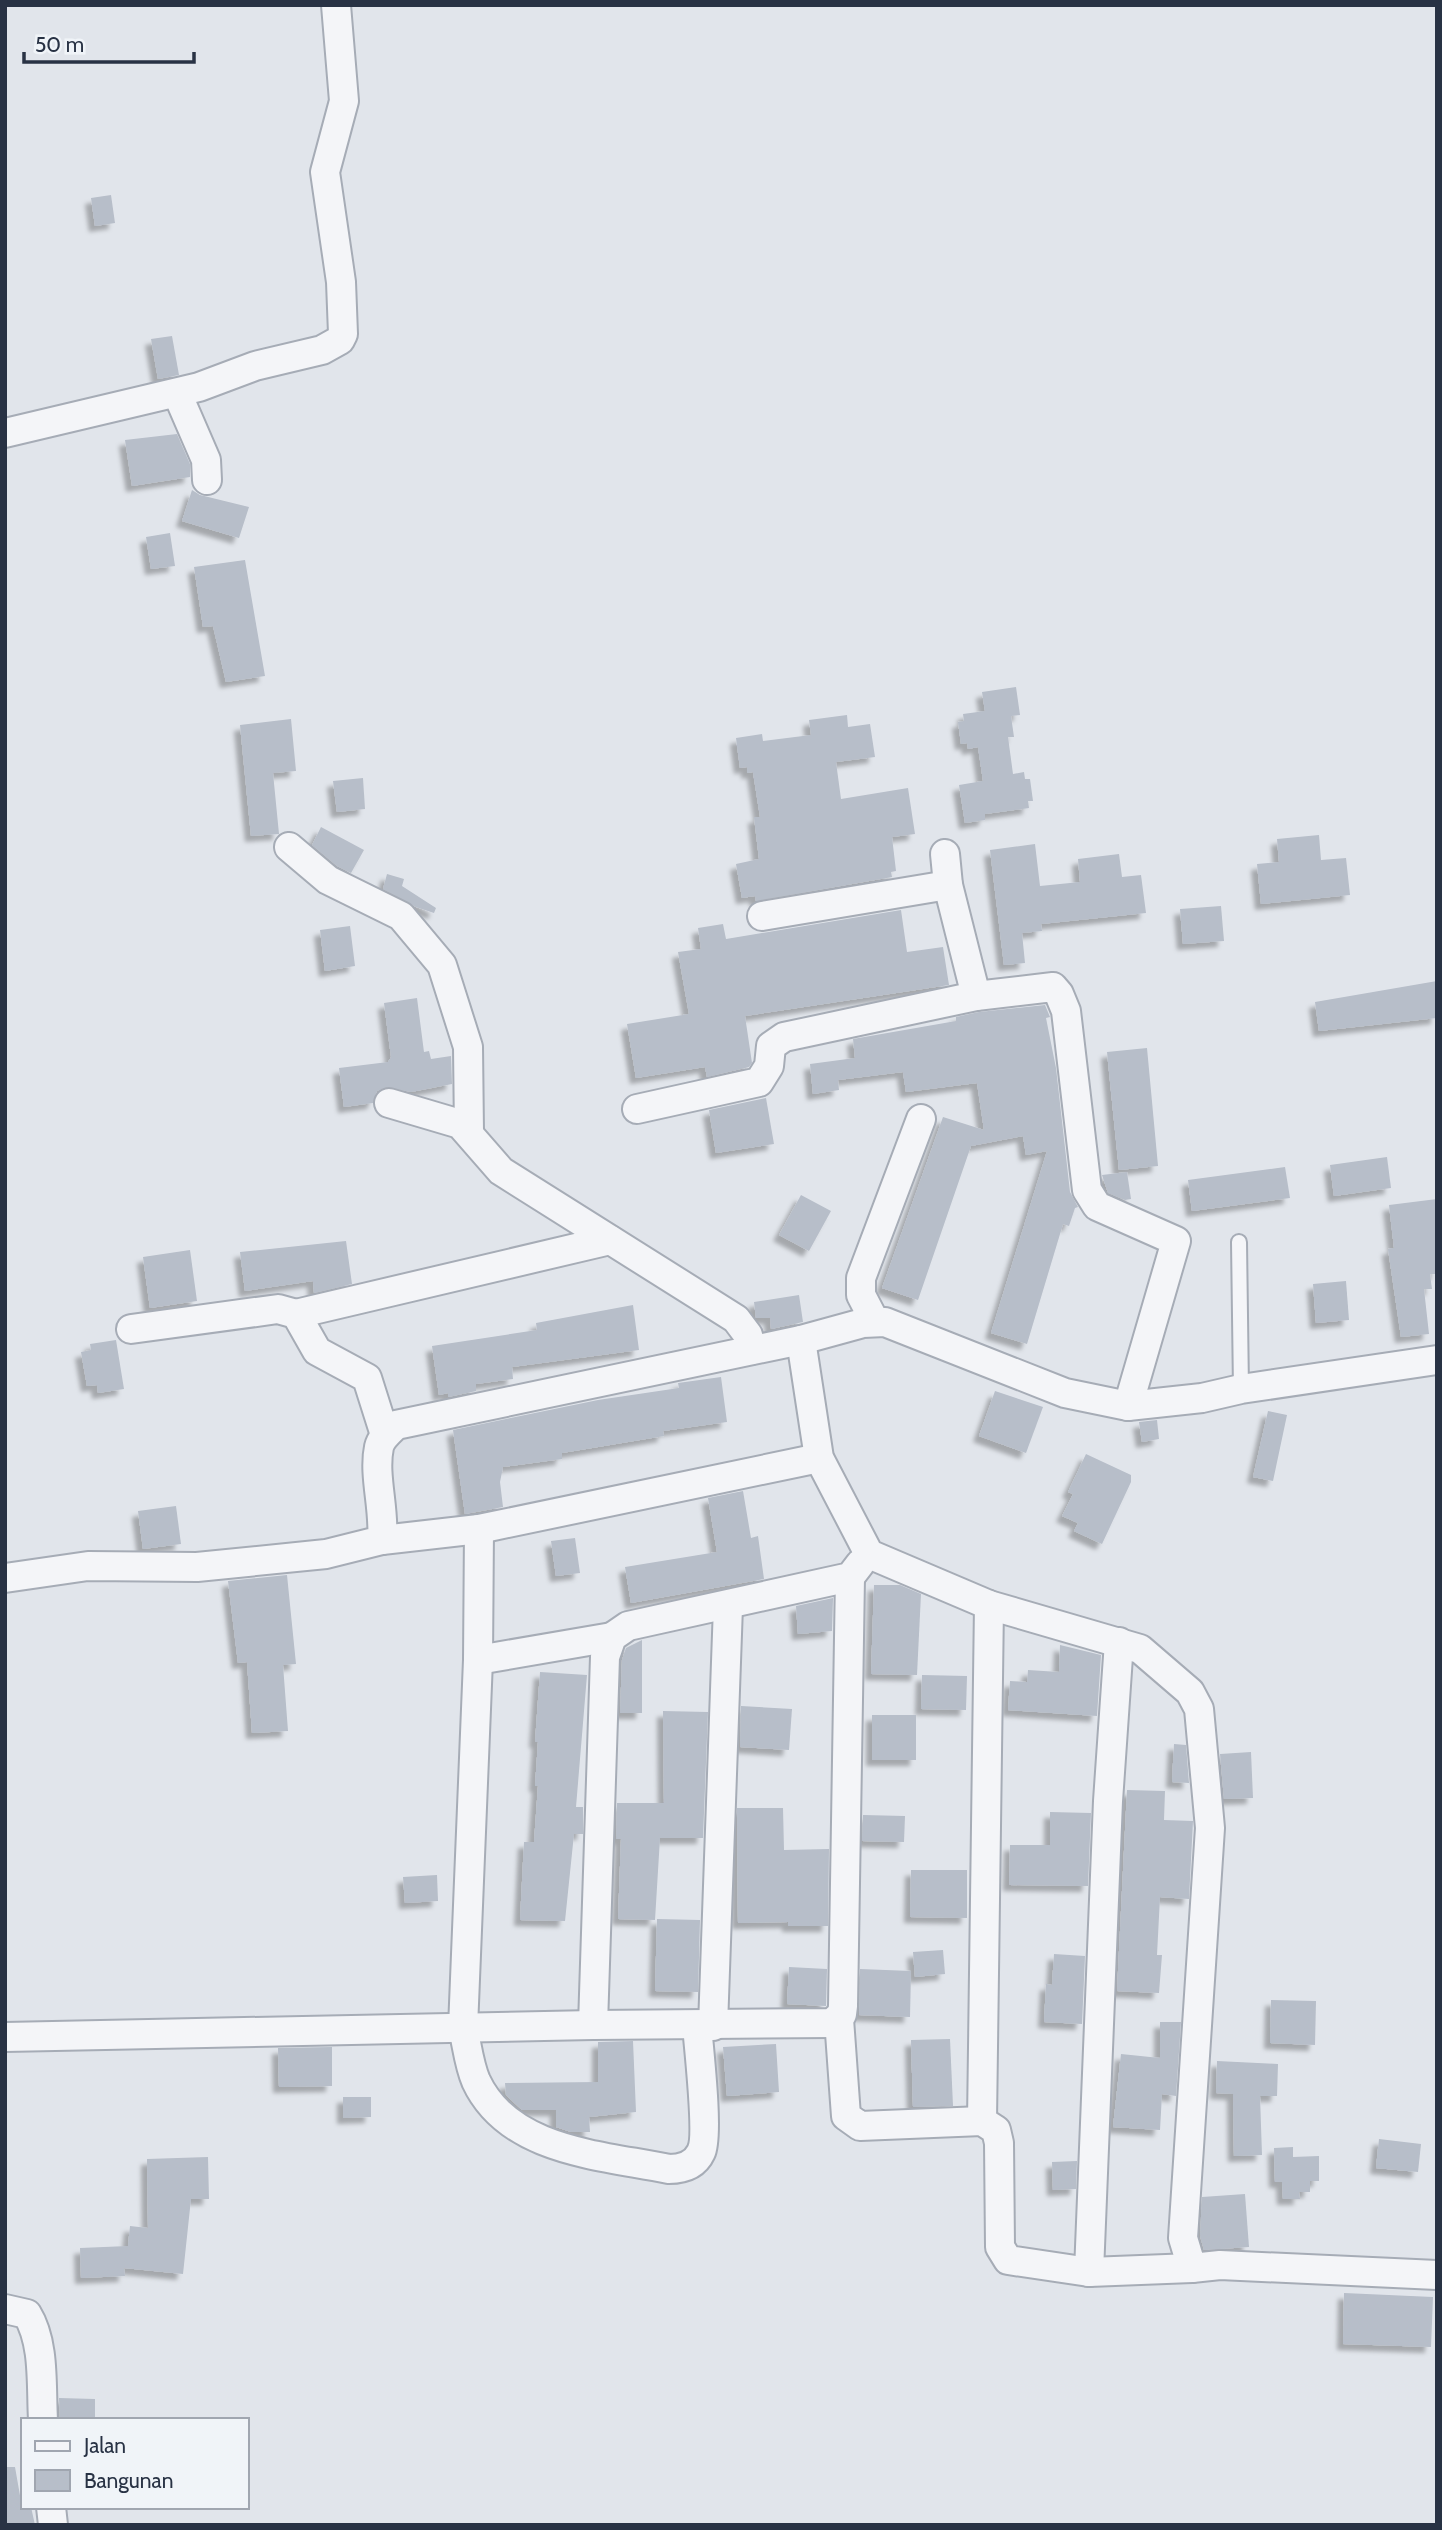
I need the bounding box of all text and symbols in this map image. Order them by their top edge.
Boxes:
scale bar [24,21,194,65]
text: 50 m [35,32,84,57]
legend [21,2418,248,2509]
text: Jalan [83,2433,126,2458]
text: Bangunan [84,2468,173,2493]

